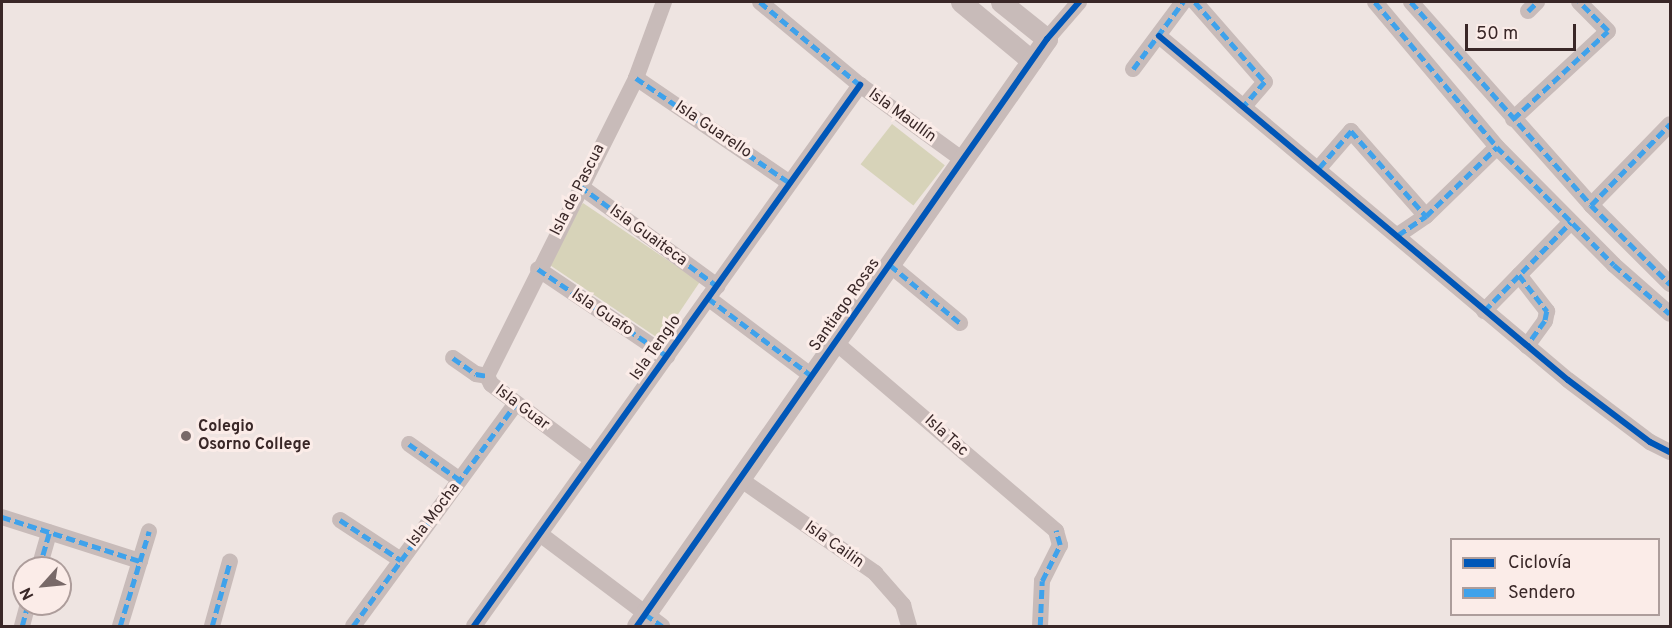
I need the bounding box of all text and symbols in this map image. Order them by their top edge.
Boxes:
scale bar [1468,12,1579,50]
text: 50 m [1476,23,1518,46]
street label: Isla Maullín [864,85,940,147]
street label: Isla Guarello [671,97,755,163]
street label: Isla de Pascua [547,141,609,239]
street label: Isla Guaiteca [605,201,691,271]
street label: Santiago Rosas [806,255,884,355]
street label: Isla Guafo [567,285,637,341]
street label: Isla Tenglo [626,311,686,385]
street label: Isla Guar [491,381,553,435]
street label: Isla Tac [920,411,972,461]
place label: Colegio Osorno College [198,417,311,455]
marker: Colegio Osorno College [179,429,193,443]
street label: Isla Mocha [404,479,464,551]
street label: Isla Cailin [801,518,867,572]
legend [1450,538,1660,616]
text: Ciclovía [1508,552,1571,575]
north arrow [12,556,72,616]
text: Sendero [1508,582,1575,605]
text: N [16,584,39,603]

